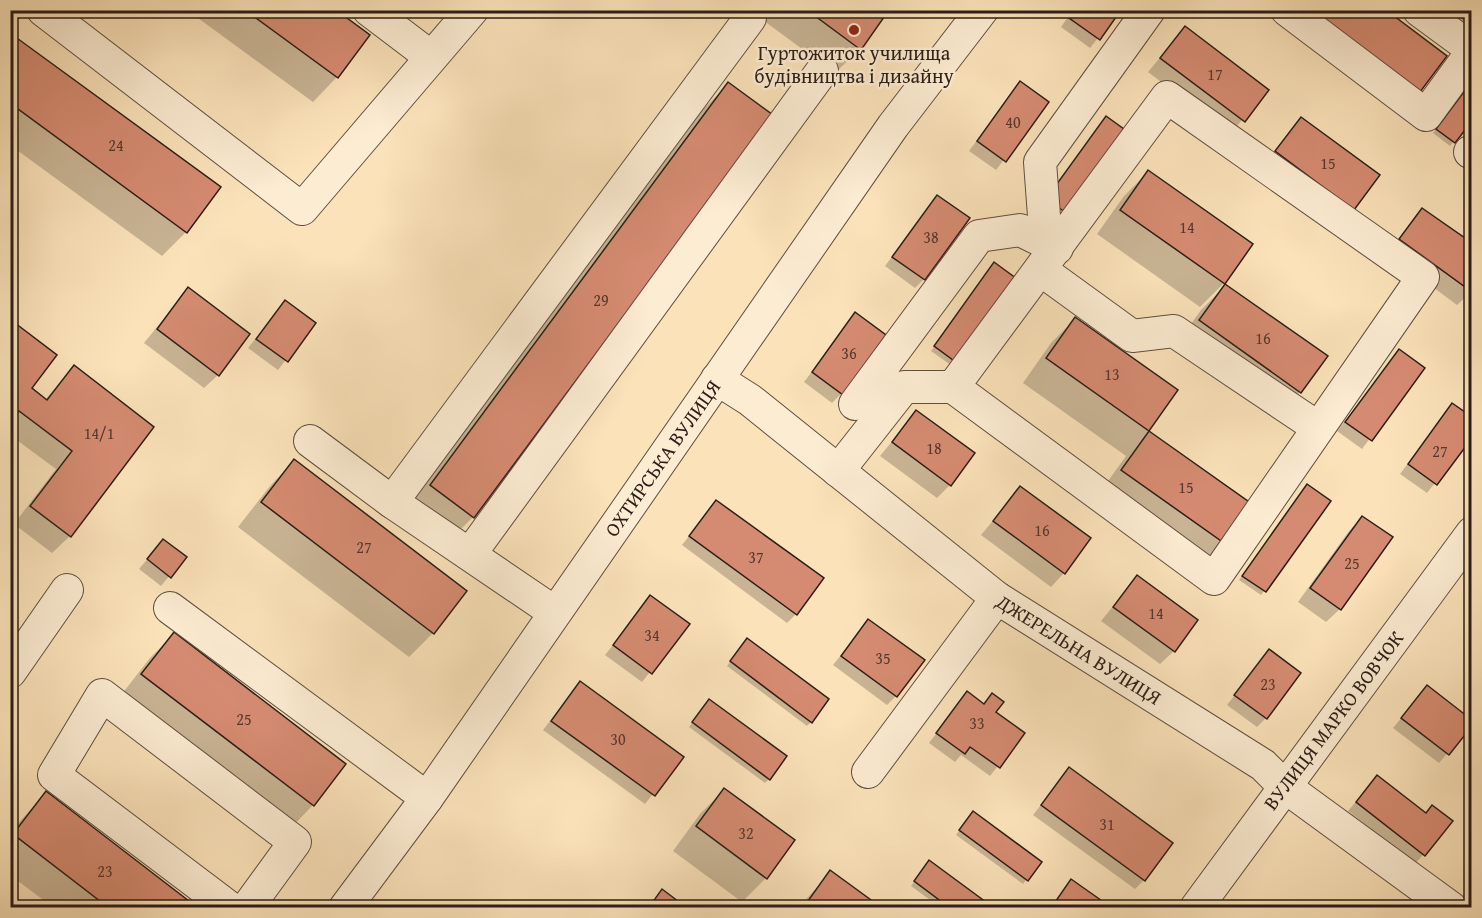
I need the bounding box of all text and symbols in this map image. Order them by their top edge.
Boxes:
marker: Гуртожиток училища будівництва і дизайну [847,23,861,37]
place label: Гуртожиток училища будівництва і дизайну [754,38,954,90]
house number: 17 [1207,62,1223,86]
house number: 40 [1005,110,1021,134]
house number: 24 [108,133,124,157]
house number: 15 [1320,151,1336,175]
house number: 14 [1179,215,1195,239]
house number: 38 [923,225,939,249]
house number: 29 [593,288,609,312]
house number: 16 [1255,326,1271,350]
house number: 36 [841,341,857,365]
house number: 13 [1104,362,1120,386]
street label: ОХТИРСЬКА ВУЛИЦЯ [597,374,727,542]
house number: 14/1 [84,421,114,445]
house number: 18 [926,436,942,460]
house number: 27 [1432,439,1448,463]
house number: 15 [1178,475,1194,499]
house number: 16 [1034,518,1050,542]
house number: 27 [356,535,372,559]
house number: 37 [748,545,764,569]
house number: 25 [1344,551,1360,575]
street label: ДЖЕРЕЛЬНА ВУЛИЦЯ [990,586,1167,712]
house number: 14 [1148,601,1164,625]
house number: 34 [644,623,660,647]
street label: ВУЛИЦЯ МАРКО ВОВЧОК [1256,624,1410,816]
house number: 35 [875,646,891,670]
house number: 23 [1260,672,1276,696]
house number: 25 [236,707,252,731]
house number: 33 [969,711,985,735]
house number: 30 [610,727,626,751]
house number: 31 [1099,812,1115,836]
house number: 32 [738,821,754,845]
house number: 23 [97,859,113,883]

